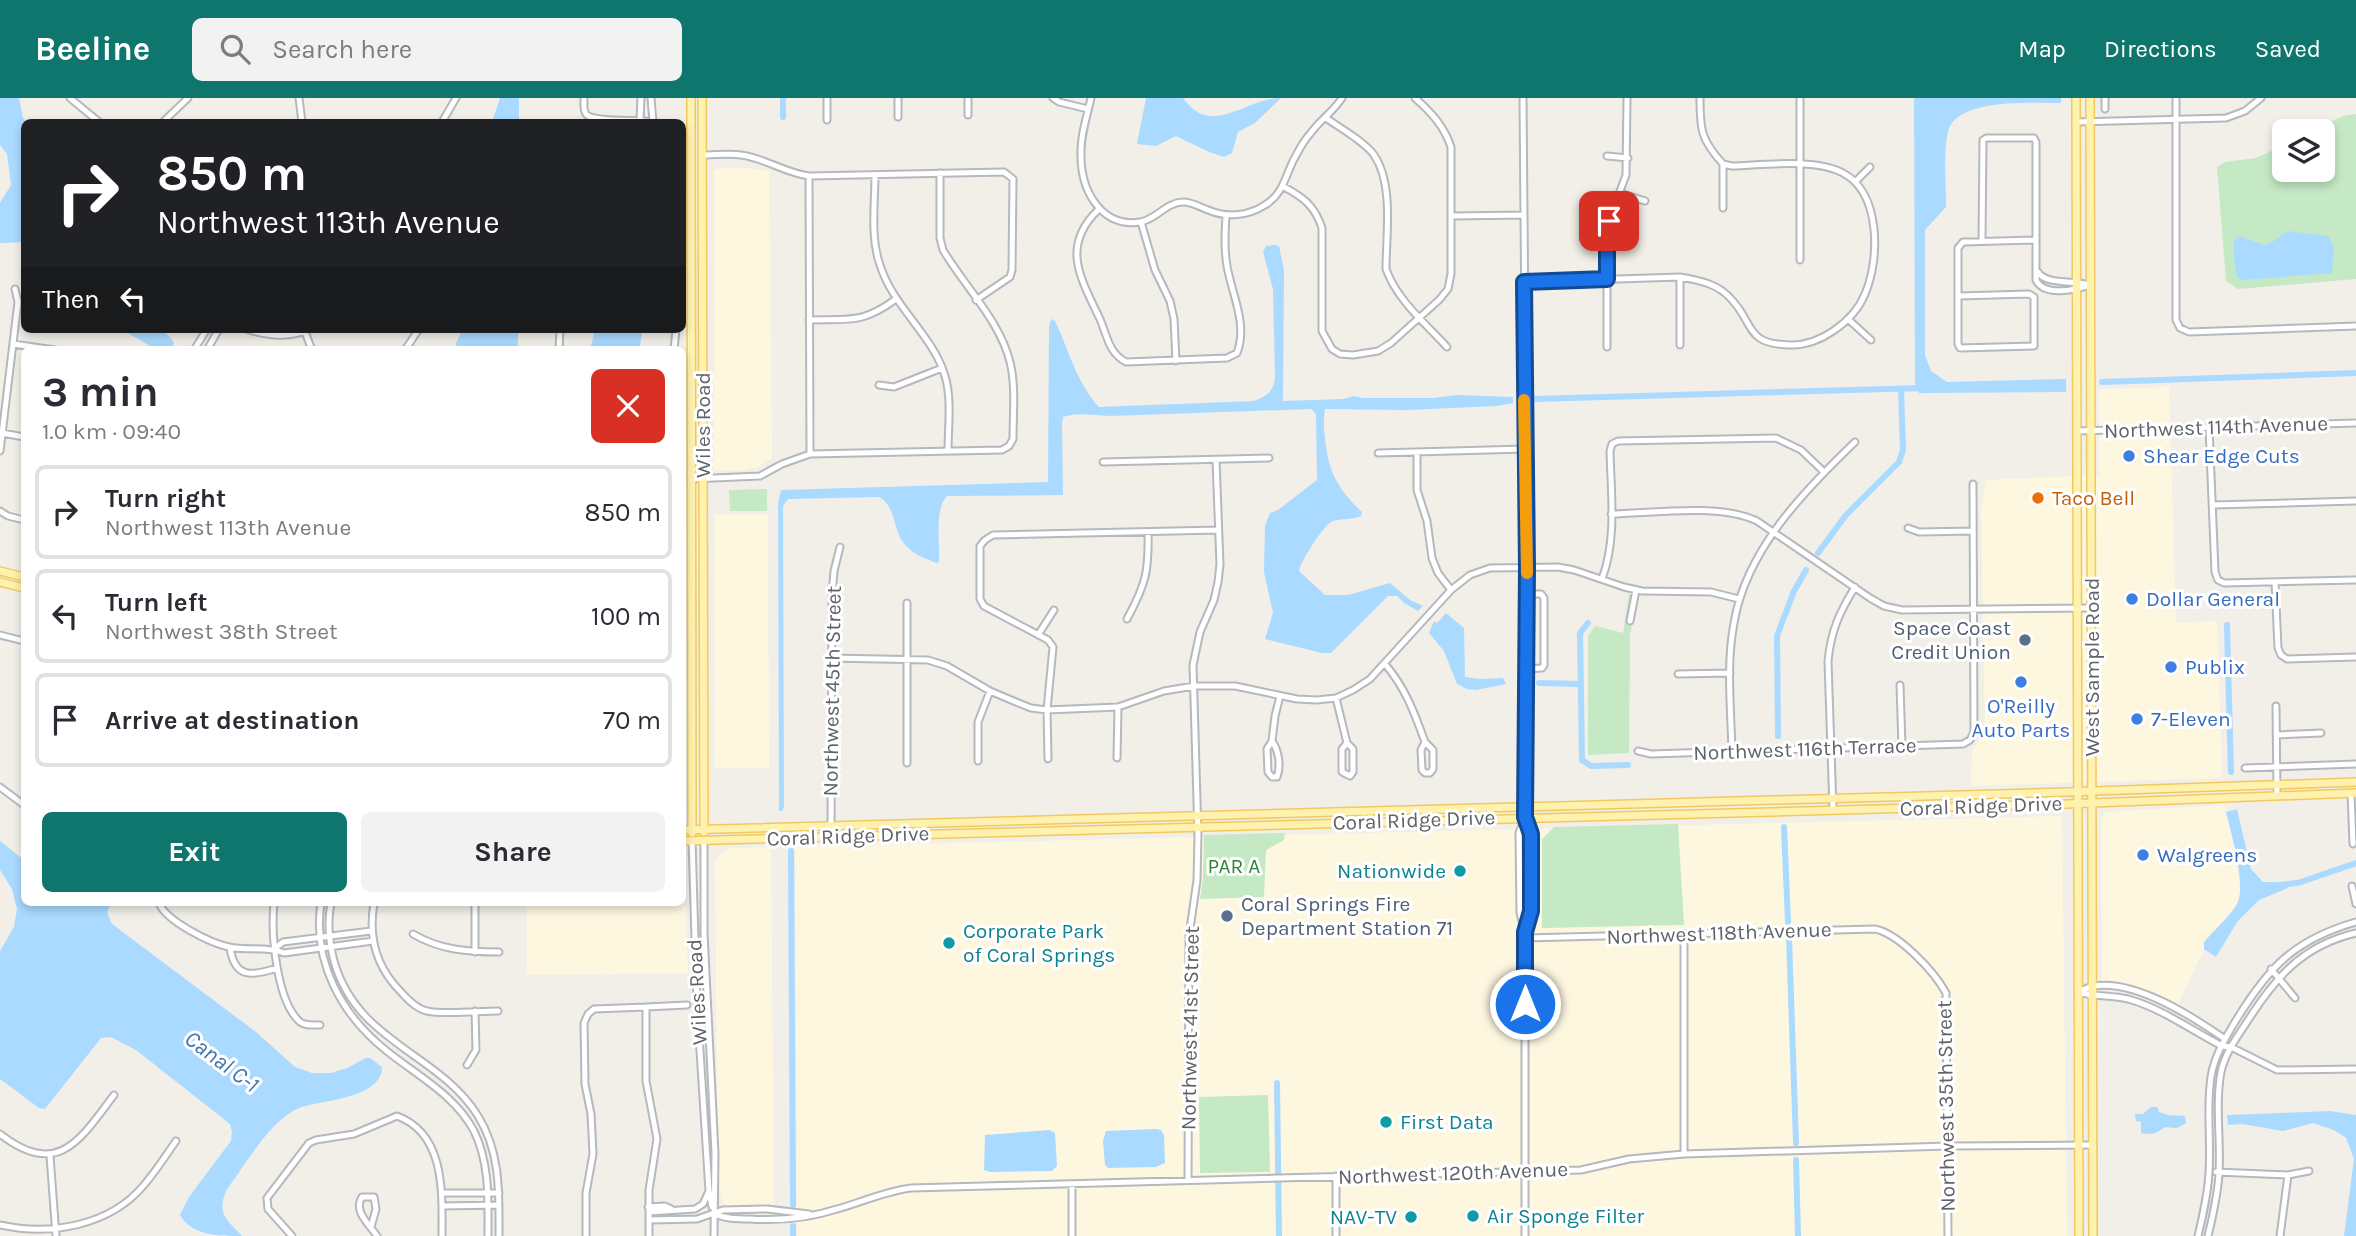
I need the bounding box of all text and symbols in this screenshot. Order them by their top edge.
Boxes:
search box [192,18,682,81]
text: Beeline [35,30,150,68]
icon: search [216,30,254,68]
text: Search here [272,34,412,65]
text: Map [2018,35,2066,63]
text: Directions [2104,35,2217,63]
text: Saved [2255,35,2321,63]
map controls [2272,119,2335,182]
button: layers [2272,119,2335,182]
text: 850 m [157,145,307,202]
icon: right [42,147,133,238]
pin [1579,191,1639,251]
icon: arrive [1590,202,1628,240]
text: Northwest 113th Avenue [157,204,500,241]
icon: left [114,280,152,318]
text: Then [42,284,100,315]
text: 3 min [42,367,159,417]
button: close [591,369,665,443]
street label: Wiles Road [691,372,715,478]
street label: Northwest 114th Avenue [2104,411,2328,443]
text: 1.0 km · 09:40 [42,418,181,445]
place label: Shear Edge Cuts [2143,444,2300,468]
marker: Shear Edge Cuts [2121,448,2137,464]
text: Turn right [105,483,226,514]
place label: Taco Bell [2052,486,2135,510]
marker: Taco Bell [2030,490,2046,506]
icon: right [46,493,84,531]
text: 850 m [584,497,661,528]
text: Northwest 113th Avenue [105,514,351,541]
street label: West Sample Road [2080,578,2104,756]
street label: Northwest 45th Street [818,585,846,797]
text: Turn left [105,587,207,618]
place label: Dollar General [2146,587,2280,611]
marker: Dollar General [2124,591,2140,607]
icon: left [46,597,84,635]
text: 100 m [591,601,661,632]
place label: Space Coast Credit Union [1891,616,2011,664]
text: Northwest 38th Street [105,618,338,645]
marker: Space Coast Credit Union [2017,632,2033,648]
place label: Publix [2185,655,2245,679]
marker: Publix [2163,659,2179,675]
marker: O'Reilly Auto Parts [2013,674,2029,690]
place label: O'Reilly Auto Parts [1972,694,2070,742]
icon: arrive [46,701,84,739]
text: Arrive at destination [105,705,359,736]
text: 70 m [603,705,661,736]
place label: 7-Eleven [2151,707,2231,731]
marker: 7-Eleven [2129,711,2145,727]
street label: Northwest 116th Terrace [1693,733,1917,765]
street label: Coral Ridge Drive [1899,791,2063,821]
street label: Coral Ridge Drive [1332,805,1496,835]
button: Exit [42,812,347,892]
button: Share [361,812,665,892]
street label: Coral Ridge Drive [766,821,930,851]
place label: Walgreens [2157,843,2257,867]
marker: Walgreens [2135,847,2151,863]
park label: PAR A [1208,854,1260,878]
place label: Nationwide [1337,859,1446,883]
marker: Nationwide [1452,863,1468,879]
place label: Coral Springs Fire Department Station 71 [1241,892,1453,940]
marker: Coral Springs Fire Department Station 71 [1219,908,1235,924]
street label: Northwest 118th Avenue [1606,917,1832,949]
place label: Corporate Park of Coral Springs [963,919,1115,967]
street label: Northwest 41st Street [1176,926,1204,1130]
marker: Corporate Park of Coral Springs [941,935,957,951]
street label: Wiles Road [682,938,712,1046]
position arrow [1488,967,1562,1041]
street label: Northwest 35th Street [1932,1000,1960,1212]
water label: Canal C-1 [179,1025,264,1098]
place label: First Data [1400,1110,1494,1134]
marker: First Data [1378,1114,1394,1130]
street label: Northwest 120th Avenue [1338,1157,1568,1189]
place label: Air Sponge Filter [1487,1204,1644,1228]
place label: NAV-TV [1330,1205,1397,1229]
marker: Air Sponge Filter [1465,1208,1481,1224]
marker: NAV-TV [1403,1209,1419,1225]

